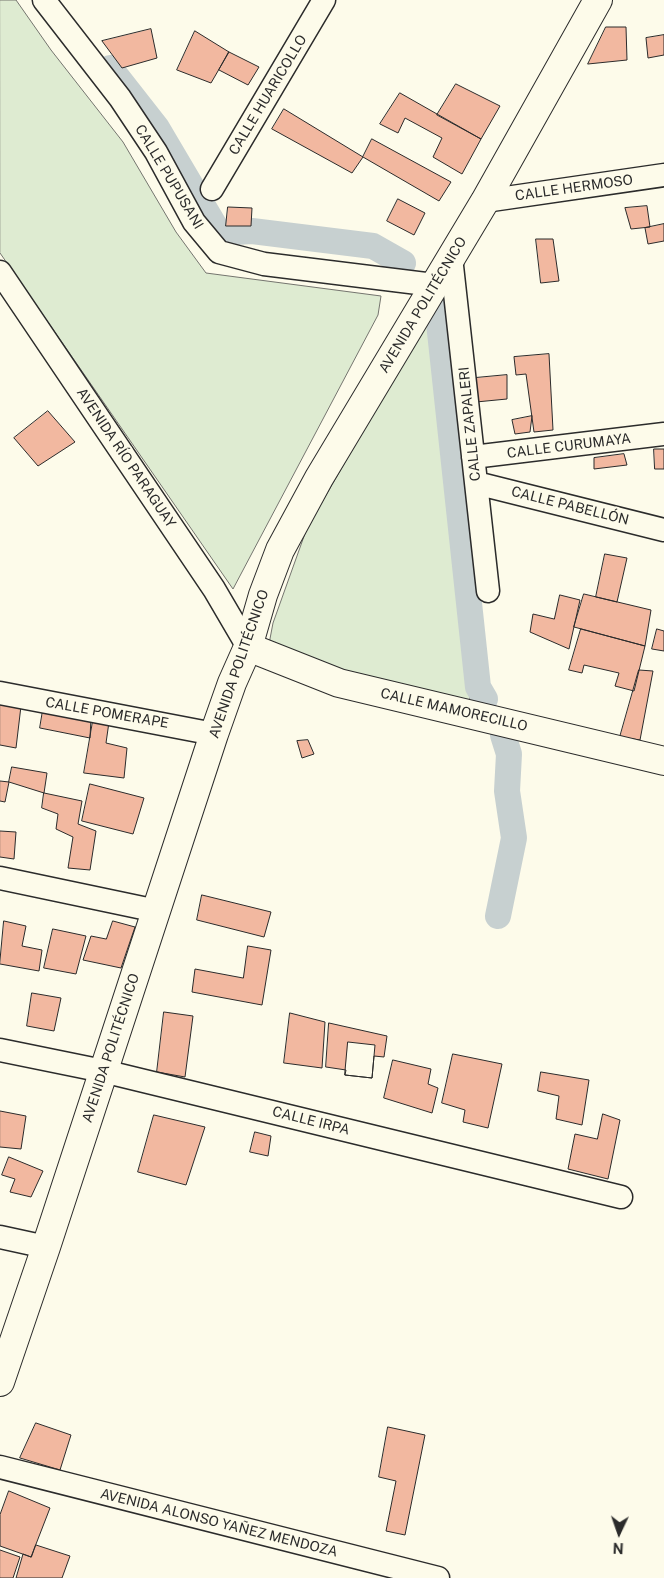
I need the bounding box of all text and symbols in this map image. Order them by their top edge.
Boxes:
street label: CALLE HUARICOLLO [226,32,310,158]
street label: CALLE PUPUSANI [131,122,207,232]
street label: CALLE HERMOSO [514,171,634,205]
street label: AVENIDA POLITÉCNICO [376,234,470,376]
street label: CALLE ZAPALERI [456,366,484,482]
street label: AVENIDA RÍO PARAGUAY [73,385,179,531]
street label: CALLE CURUMAYA [506,430,632,462]
street label: CALLE PABELLÓN [509,483,631,529]
street label: AVENIDA POLITÉCNICO [206,587,272,741]
street label: CALLE MAMORECILLO [379,685,529,735]
street label: CALLE POMERAPE [44,694,170,732]
street label: AVENIDA POLITÉCNICO [79,971,143,1125]
street label: CALLE IRPA [271,1103,351,1139]
street label: AVENIDA ALONSO YAÑEZ MENDOZA [98,1485,340,1561]
north arrow [594,1508,644,1558]
text: N [612,1540,624,1556]

